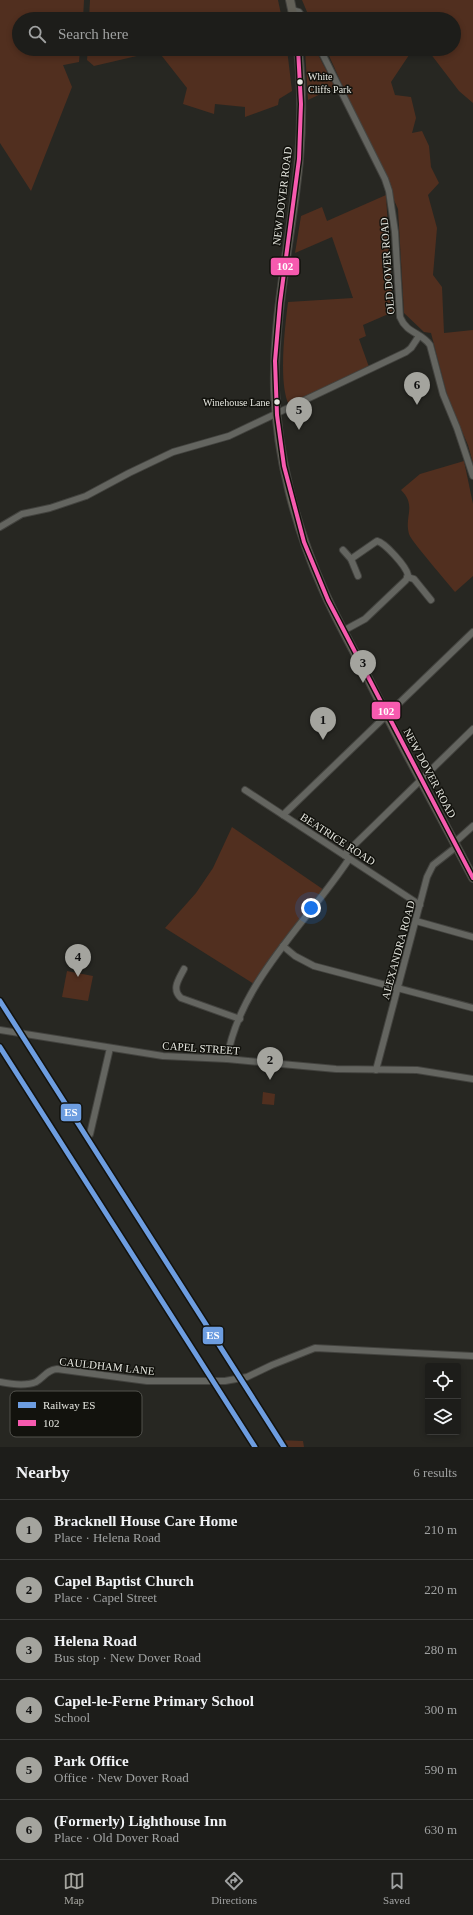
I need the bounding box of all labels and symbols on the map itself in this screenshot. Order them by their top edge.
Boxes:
place label: White Cliffs Park [308,71,351,95]
marker: White Cliffs Park [295,77,305,87]
street label: NEW DOVER ROAD [270,146,294,246]
street label: OLD DOVER ROAD [378,217,396,315]
line badge: 102 [270,257,300,276]
text: 102 [277,260,294,272]
pin: 6 [404,372,430,405]
place label: Winehouse Lane [203,397,271,408]
marker: Winehouse Lane [272,397,282,407]
pin: 5 [286,397,312,430]
pin: 3 [350,650,376,683]
line badge: 102 [371,701,401,720]
text: 102 [378,705,395,717]
pin: 1 [310,707,336,740]
street label: NEW DOVER ROAD [401,726,459,820]
street label: BEATRICE ROAD [298,810,378,868]
your location [301,898,321,918]
street label: ALEXANDRA ROAD [379,899,417,1001]
pin: 4 [65,944,91,977]
street label: CAPEL STREET [162,1039,240,1057]
pin: 2 [257,1047,283,1080]
line badge: ES [60,1103,82,1122]
text: ES [64,1106,78,1118]
line badge: ES [202,1326,224,1345]
text: ES [206,1329,220,1341]
street label: CAULDHAM LANE [59,1355,155,1377]
legend [10,1391,142,1437]
text: Railway ES [43,1399,95,1411]
text: 102 [43,1417,60,1429]

